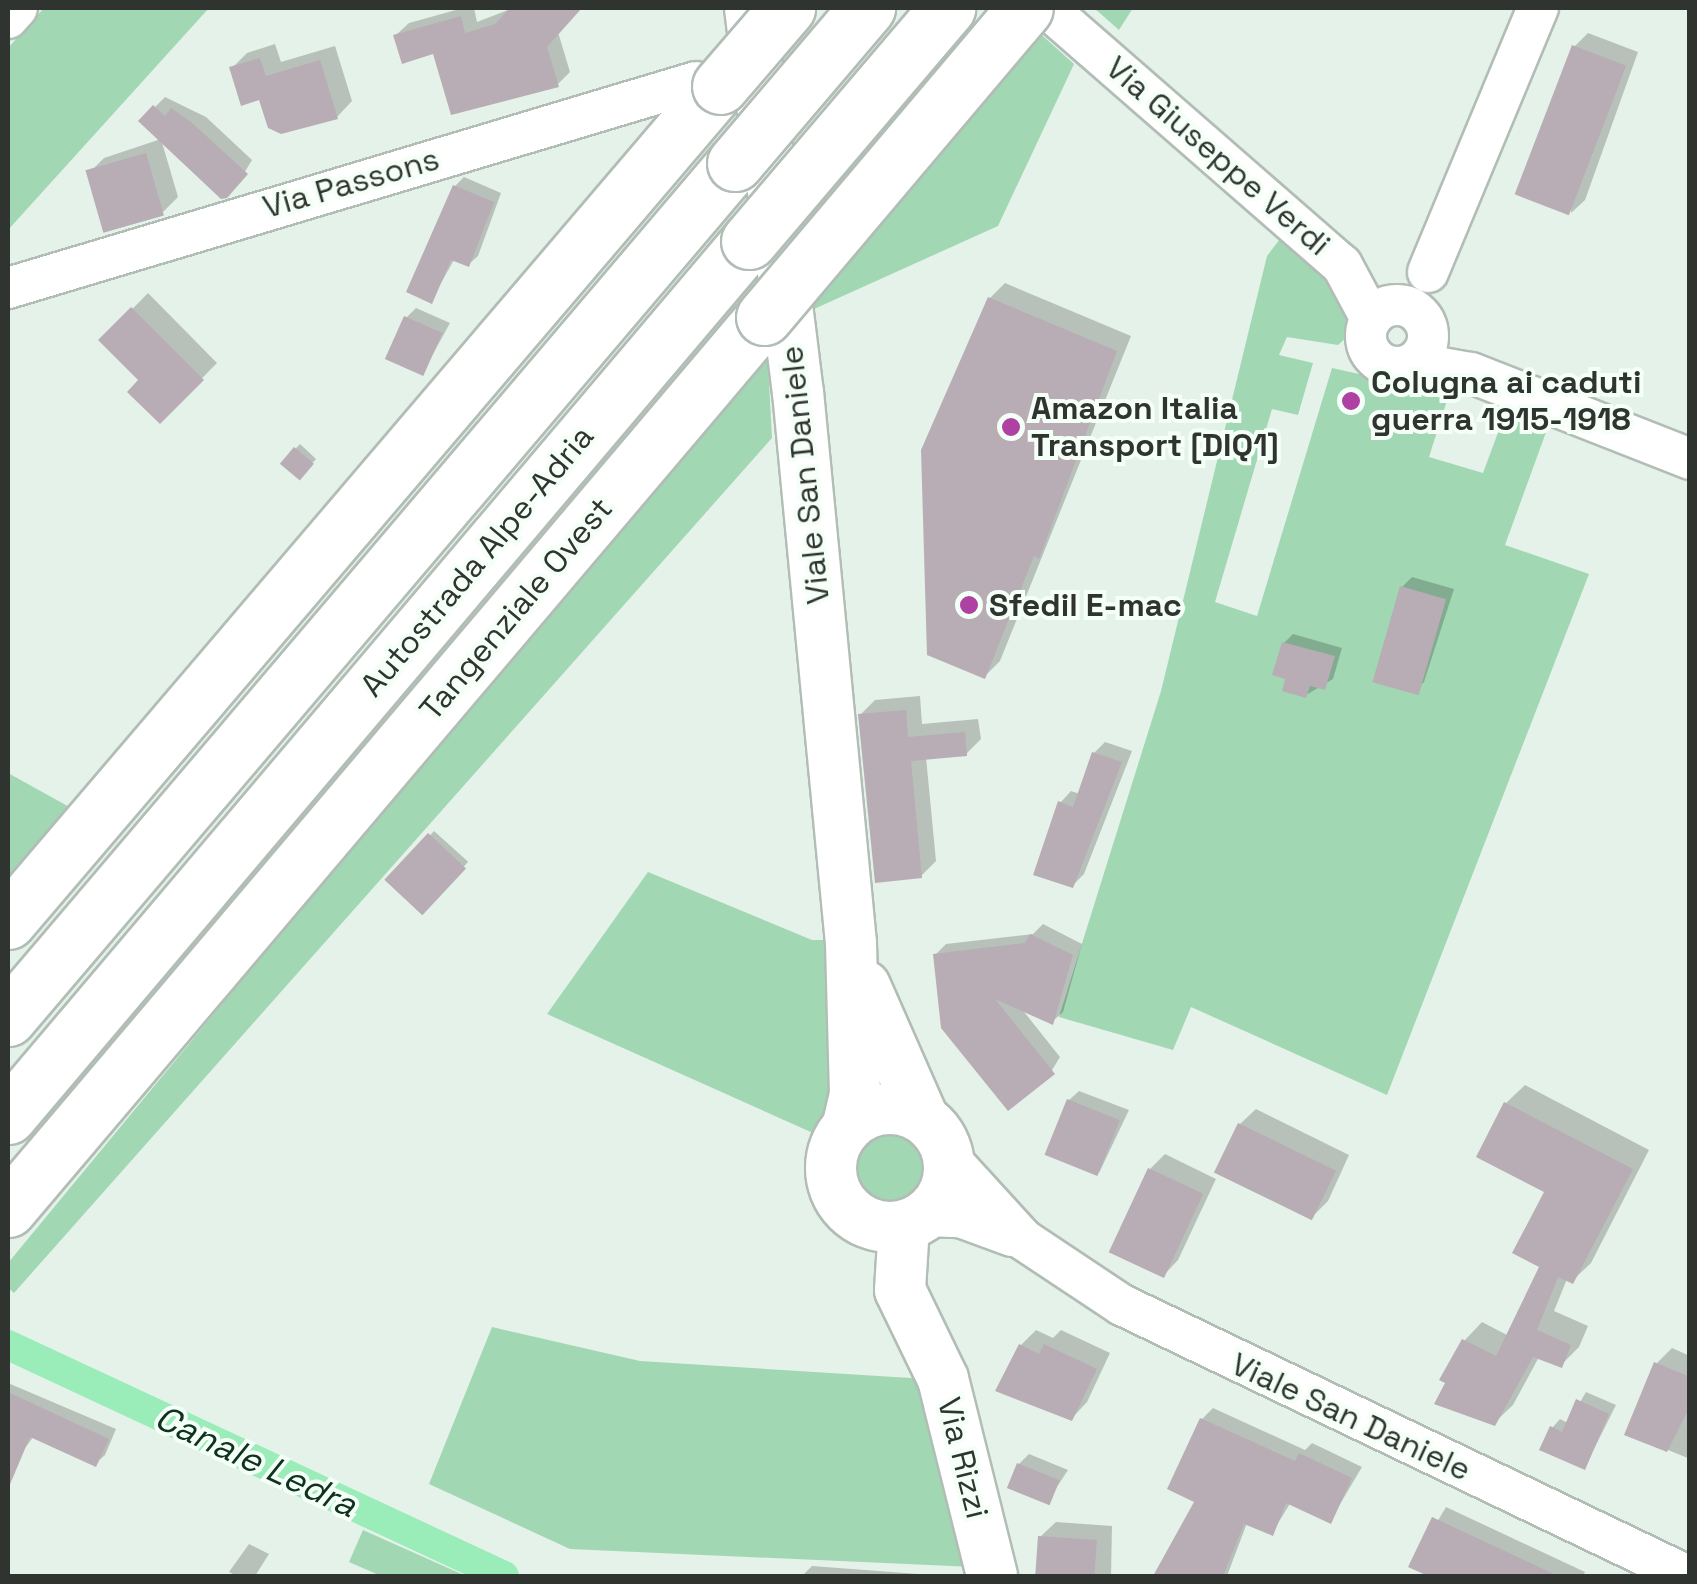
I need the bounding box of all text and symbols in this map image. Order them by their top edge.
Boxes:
street label: Via Giuseppe Verdi [1098,48,1338,264]
street label: Via Passons [259,140,443,226]
street label: Viale San Daniele [772,344,838,606]
place label: Colugna ai caduti guerra 1915-1918 [1371,364,1641,439]
place label: Amazon Italia Transport [DIQ1] [1031,390,1279,465]
marker: Colugna ai caduti guerra 1915-1918 [1340,390,1362,412]
marker: Amazon Italia Transport [DIQ1] [1000,416,1022,438]
street label: Autostrada Alpe-Adria [352,418,602,704]
street label: Tangenziale Ovest [412,490,620,728]
place label: Sfedil E-mac [989,586,1182,624]
marker: Sfedil E-mac [958,594,980,616]
street label: Viale San Daniele [1225,1345,1477,1489]
street label: Via Rizzi [929,1393,997,1523]
water label: Canale Ledra [149,1396,363,1526]

